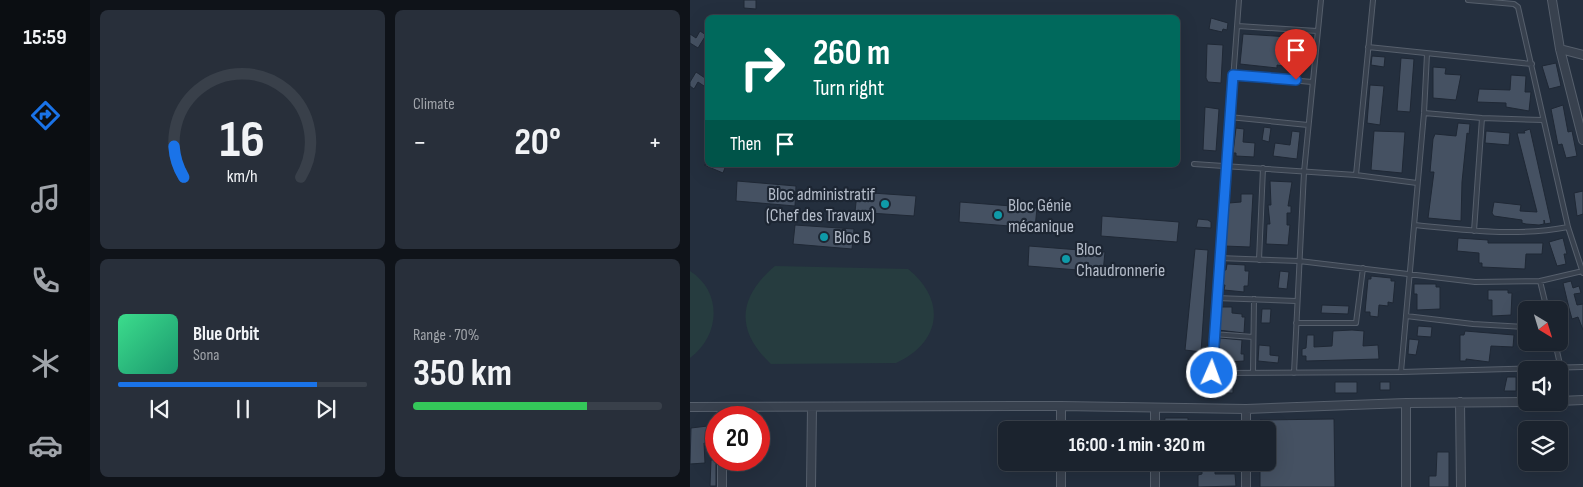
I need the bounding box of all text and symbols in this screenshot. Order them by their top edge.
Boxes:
text: 15:59 [23,24,67,51]
pin [1275,29,1317,80]
text: 260 m [813,32,890,75]
icon: right [730,35,795,100]
icon: arrive [1282,36,1310,64]
text: Turn right [813,75,884,102]
text: Climate [413,95,455,114]
icon: directions [28,98,63,133]
text: 16 [220,109,265,172]
text: 20° [514,120,561,165]
text: − [413,126,427,159]
text: + [648,126,662,159]
icon: arrive [771,130,799,158]
text: Then [730,133,761,156]
text: km/h [227,166,258,187]
icon: music [28,181,63,216]
place label: Bloc administratif (Chef des Travaux) [766,184,876,226]
place label: Bloc Génie mécanique [1008,195,1074,237]
marker: Bloc administratif (Chef des Travaux) [879,198,891,210]
marker: Bloc Génie mécanique [992,209,1004,221]
place label: Bloc B [834,227,871,248]
marker: Bloc B [818,231,830,243]
place label: Bloc Chaudronnerie [1076,239,1165,281]
marker: Bloc Chaudronnerie [1060,253,1072,265]
icon: phone [28,263,63,298]
north arrow [1518,301,1568,351]
map controls [1518,301,1568,471]
text: Blue Orbit [193,323,259,346]
text: Range · 70% [413,326,479,345]
icon: climate [28,346,63,381]
text: Sona [193,346,220,365]
position arrow [1185,346,1237,398]
text: 350 km [413,351,512,396]
button: sound [1518,361,1568,411]
icon: previous [146,395,174,423]
icon: pause [229,395,257,423]
icon: next [312,395,340,423]
speed limit sign: 20 [705,406,770,471]
button: layers [1518,421,1568,471]
icon: car [28,428,63,463]
text: 16:00 · 1 min · 320 m [1069,434,1205,457]

